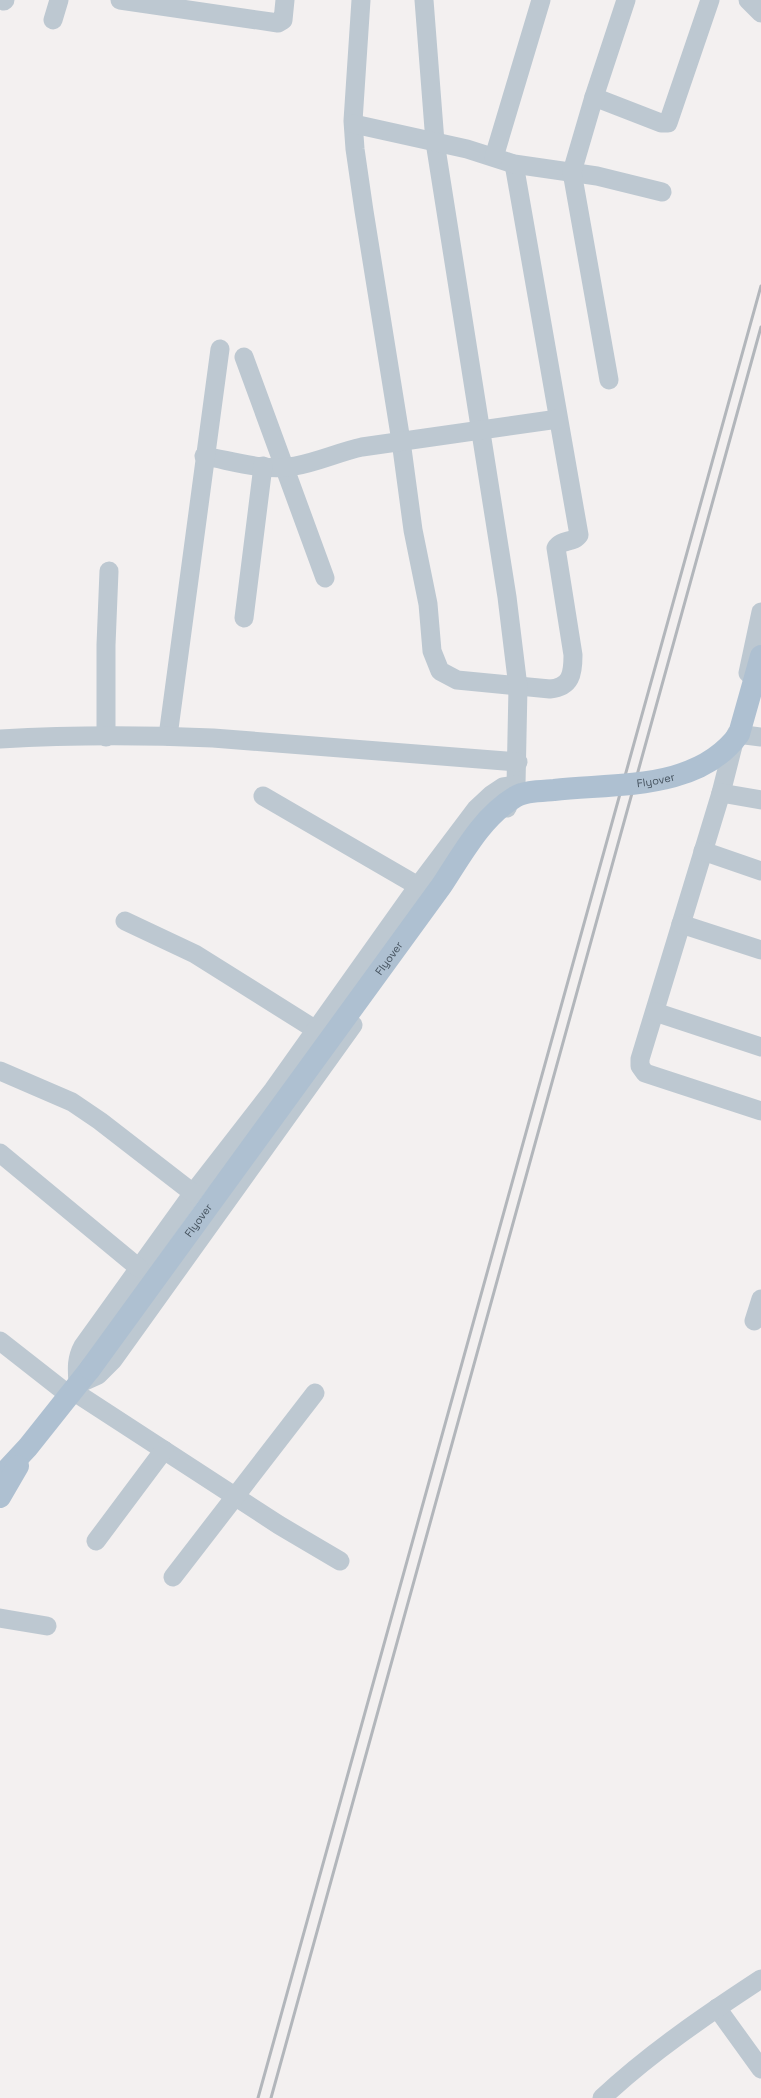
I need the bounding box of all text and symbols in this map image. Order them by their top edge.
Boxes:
street label: Flyover [636,769,676,790]
street label: Flyover [372,939,406,978]
street label: Flyover [181,1201,215,1240]

